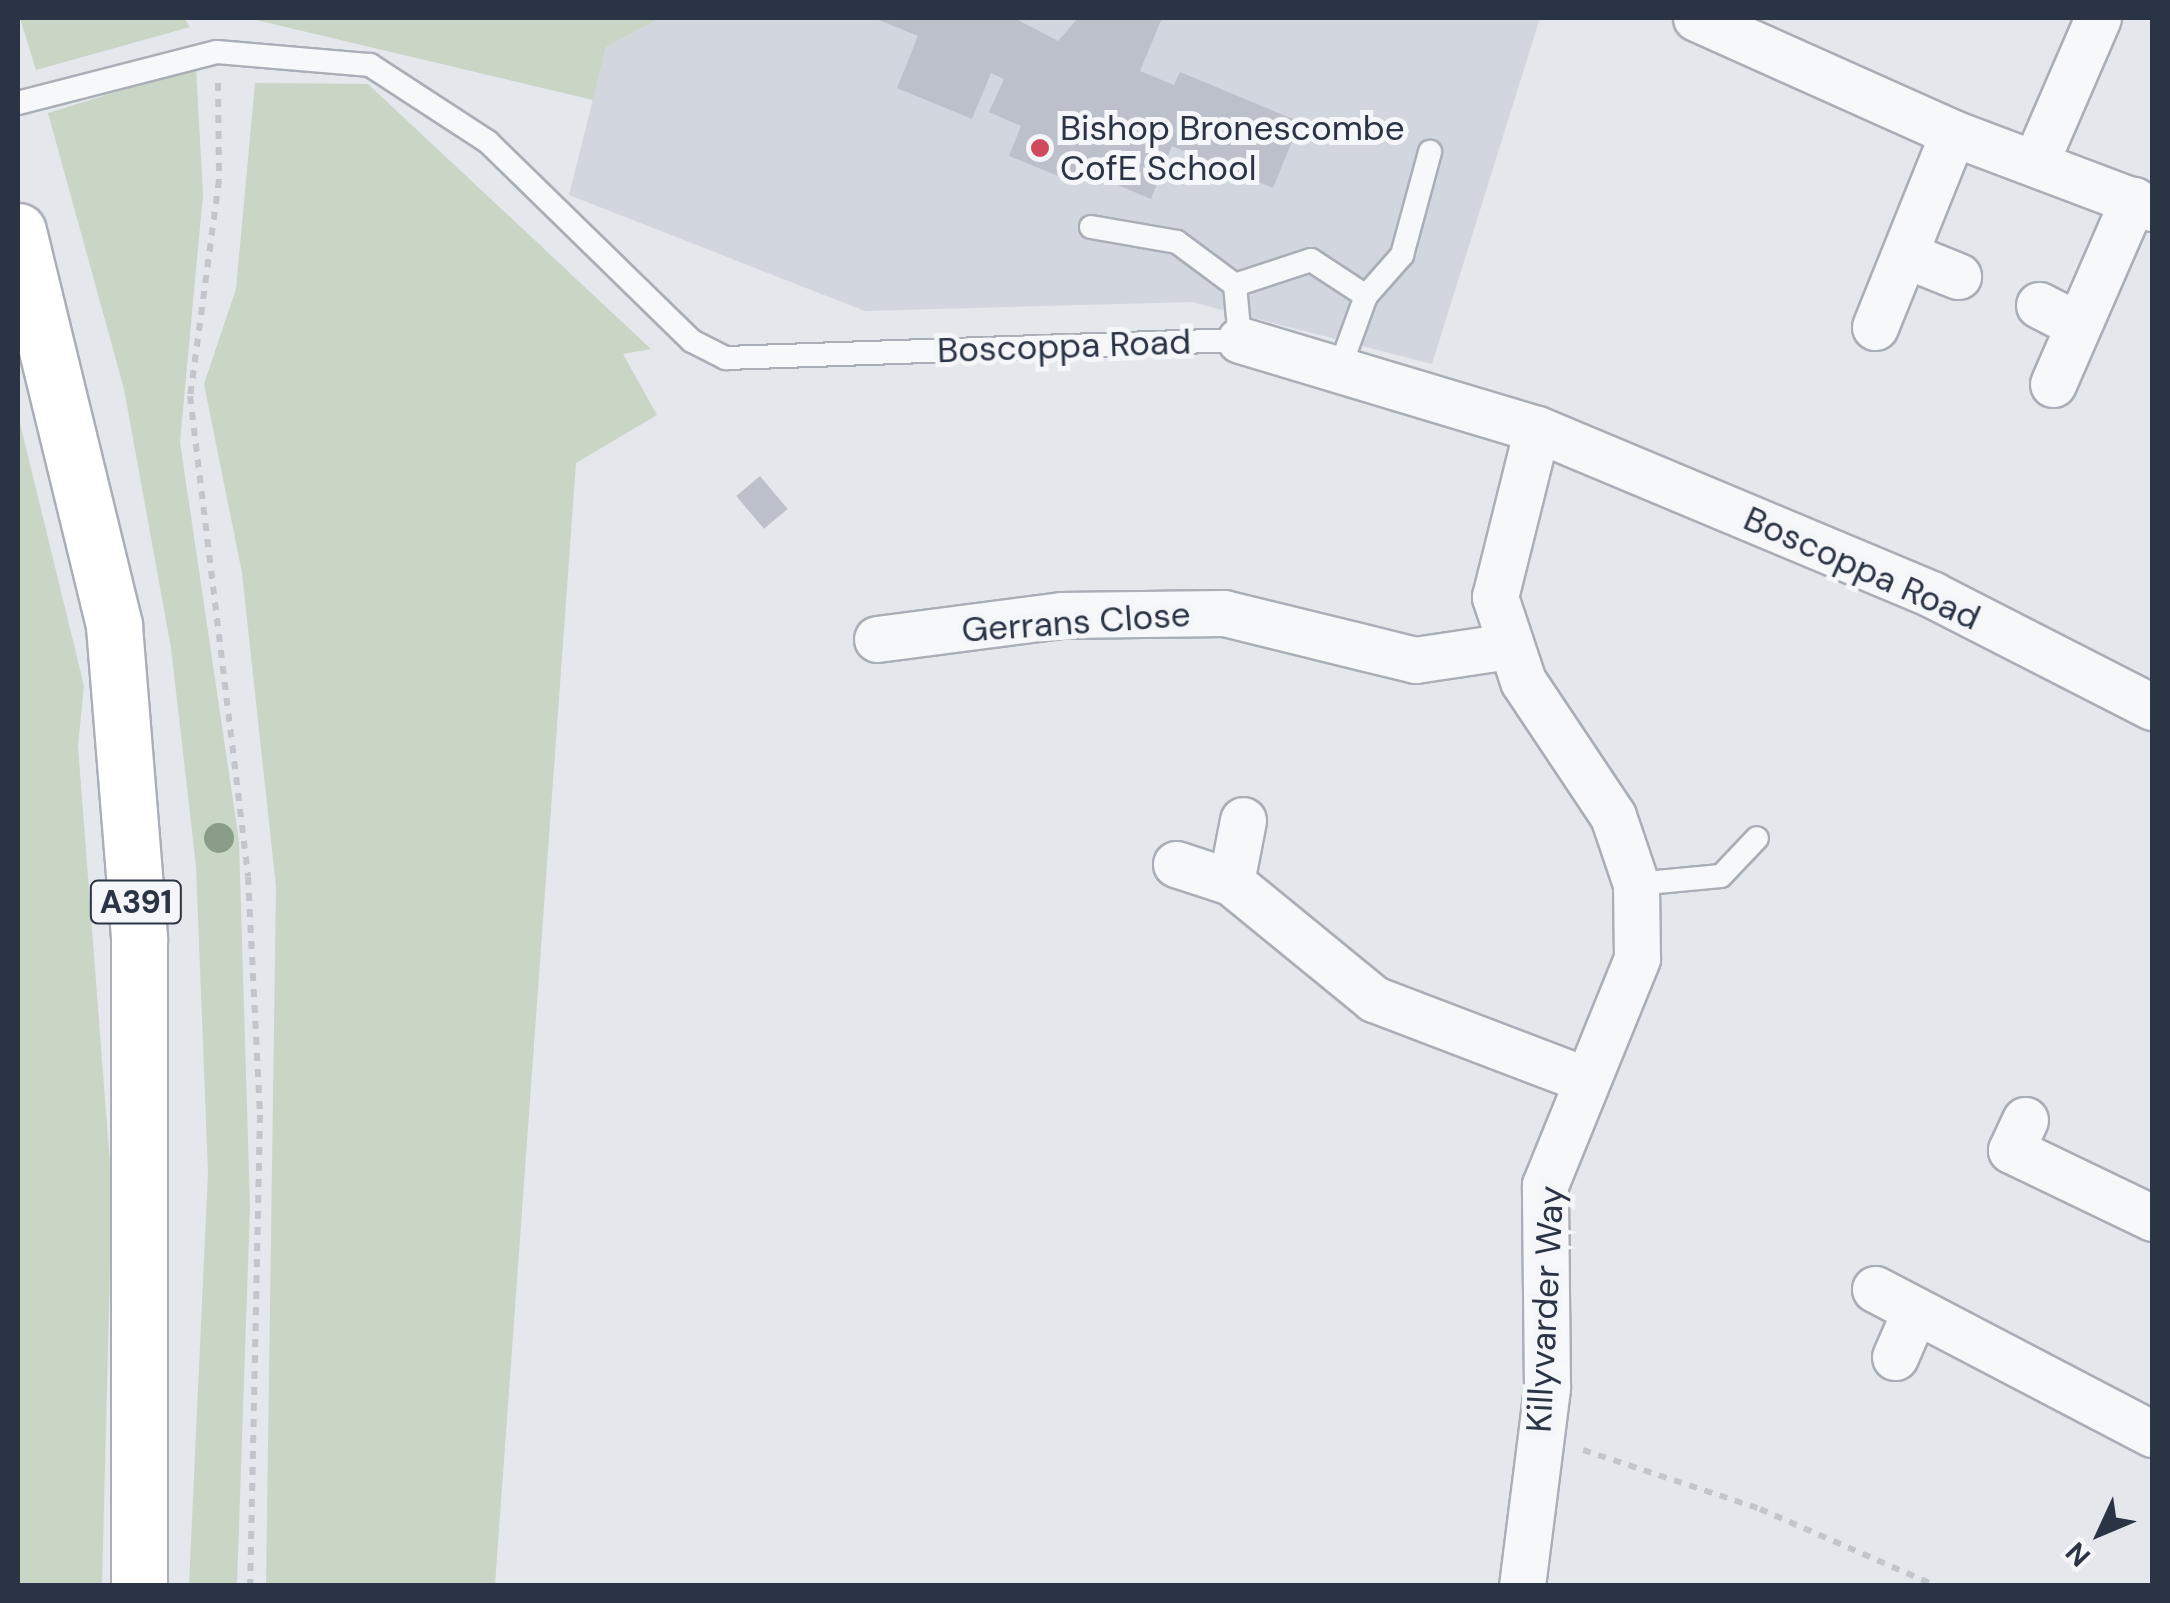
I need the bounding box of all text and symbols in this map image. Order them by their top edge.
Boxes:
place label: Bishop Bronescombe CofE School [1060,107,1405,189]
marker: Bishop Bronescombe CofE School [1029,137,1051,159]
street label: Boscoppa Road [936,321,1192,371]
street label: Boscoppa Road [1738,497,1986,639]
street label: Gerrans Close [960,593,1192,651]
road number: A391 [88,875,184,929]
street label: Killyvarder Way [1518,1185,1572,1433]
north arrow [2050,1483,2150,1583]
text: N [2058,1534,2098,1574]

